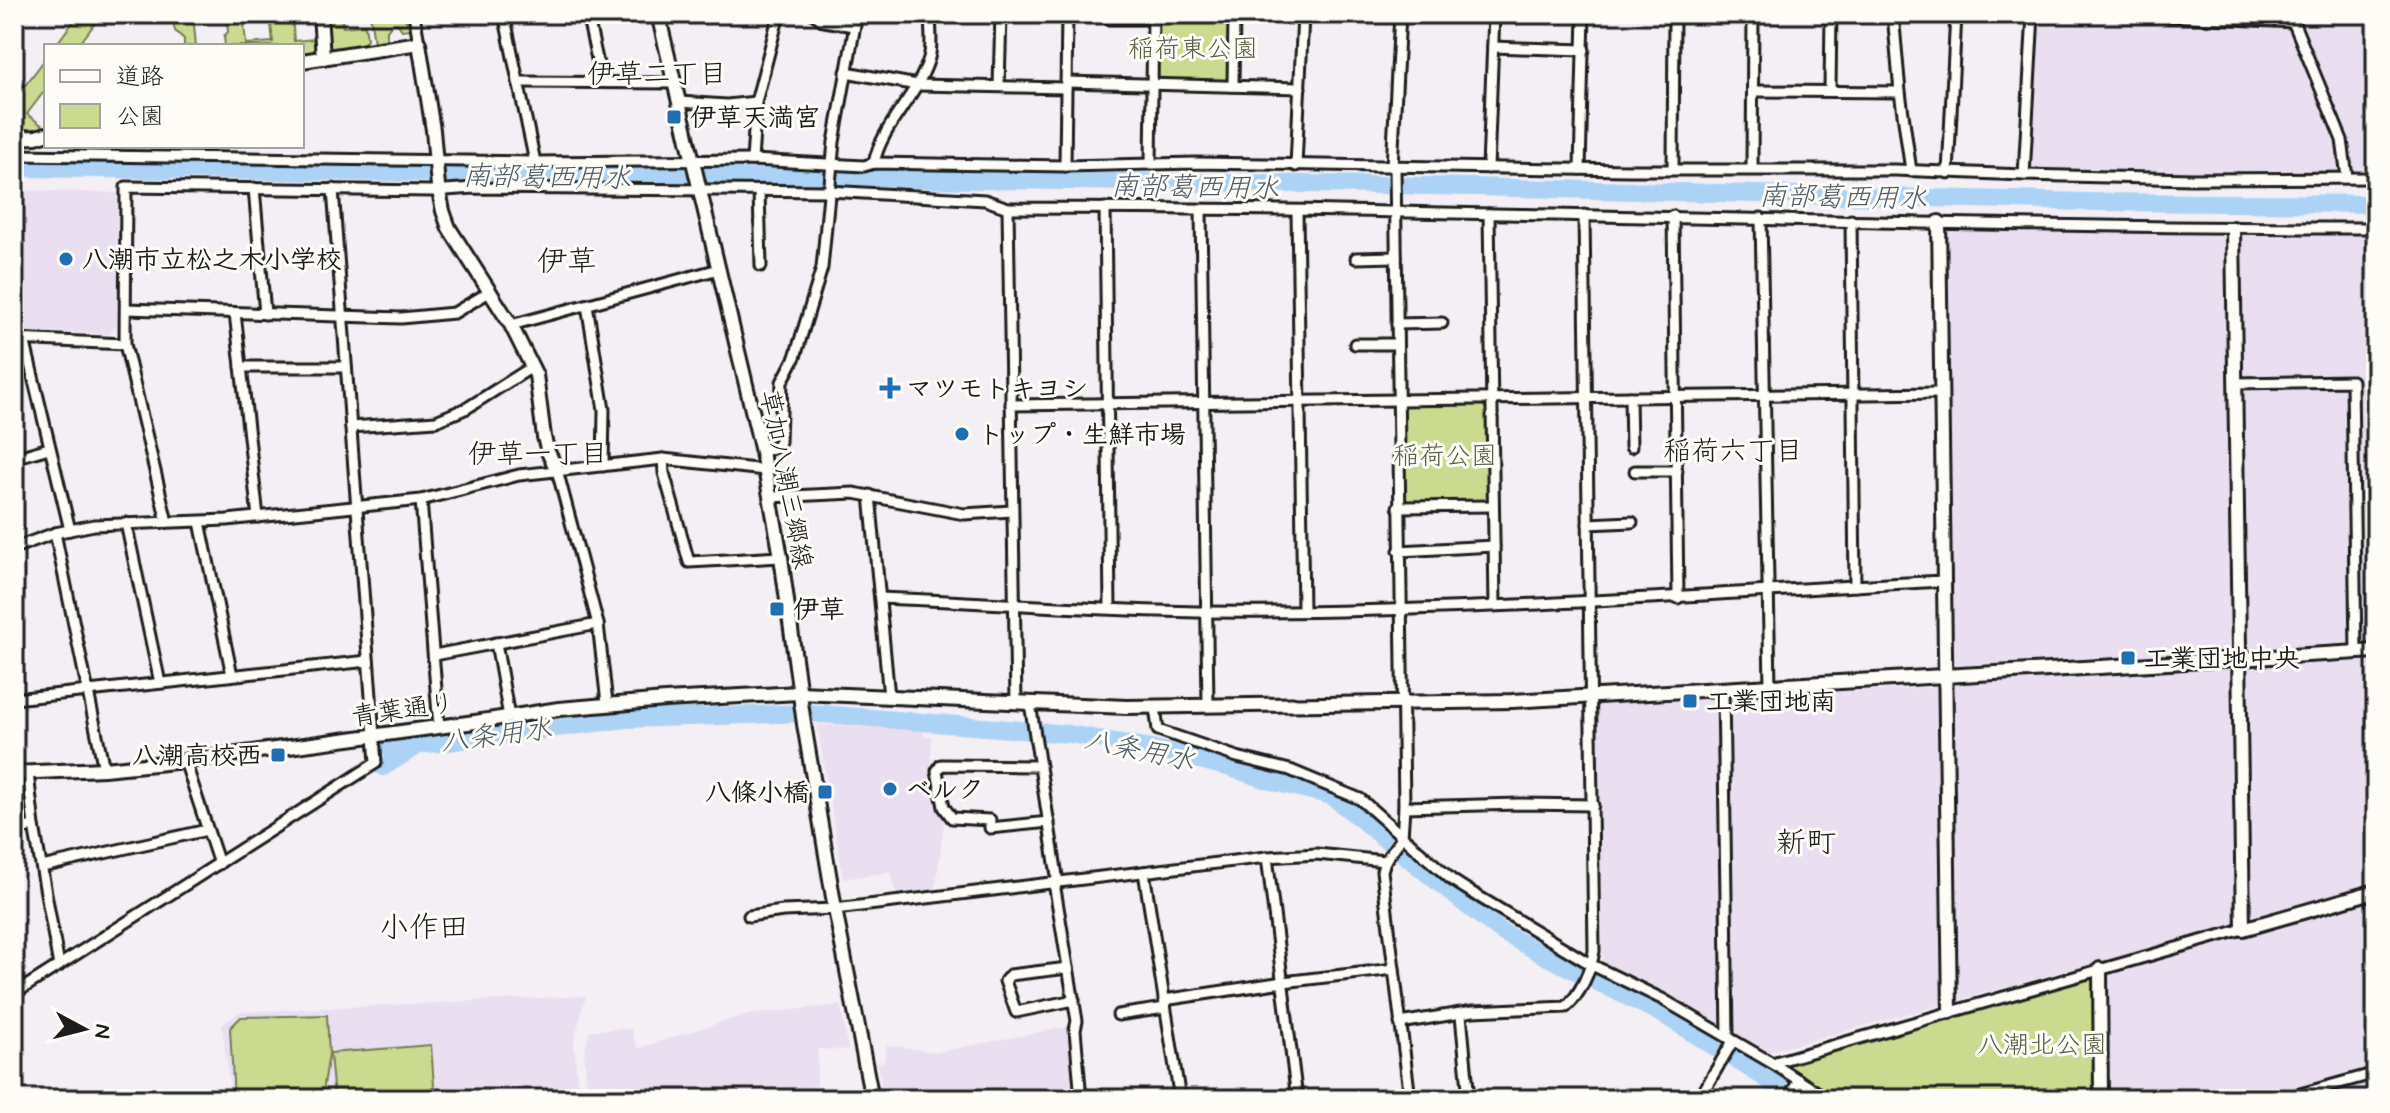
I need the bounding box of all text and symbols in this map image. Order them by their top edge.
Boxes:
park label: 稲荷東公園 [1128,33,1258,67]
legend [44,44,304,148]
district label: 伊草二丁目 [587,57,727,94]
text: 道路 [116,62,164,93]
text: 公園 [116,102,164,133]
place label: 伊草天満宮 [690,102,820,136]
marker: 伊草天満宮 [665,108,683,126]
water label: 南部葛西用水 [463,159,631,198]
water label: 南部葛西用水 [1111,169,1279,208]
water label: 南部葛西用水 [1759,179,1927,218]
district label: 伊草 [537,243,597,282]
place label: 八潮市立松之木小学校 [82,244,342,278]
marker: 八潮市立松之木小学校 [57,250,75,268]
place label: マツモトキヨシ [906,373,1088,407]
marker: マツモトキヨシ [881,379,899,397]
street label: 草加八潮三郷線 [751,387,819,572]
place label: トップ・生鮮市場 [978,419,1186,453]
marker: トップ・生鮮市場 [953,425,971,443]
district label: 稲荷六丁目 [1663,434,1803,471]
district label: 伊草一丁目 [468,437,608,474]
park label: 稲荷公園 [1393,440,1497,474]
place label: 伊草 [793,594,845,628]
marker: 伊草 [768,600,786,618]
place label: 工業団地中央 [2144,643,2300,677]
marker: 工業団地中央 [2119,649,2137,667]
place label: 工業団地南 [1706,686,1836,720]
street label: 青葉通り [349,687,457,735]
marker: 工業団地南 [1681,692,1699,710]
water label: 八条用水 [438,711,554,762]
water label: 八条用水 [1081,722,1198,781]
place label: 八潮高校西 [132,740,262,774]
marker: 八潮高校西 [269,746,287,764]
place label: ベルク [906,774,984,808]
place label: 八條小橋 [705,777,809,811]
marker: ベルク [881,780,899,798]
marker: 八條小橋 [816,783,834,801]
district label: 新町 [1776,824,1836,863]
district label: 小作田 [379,909,469,948]
north arrow [44,989,124,1069]
text: N [87,1022,117,1040]
park label: 八潮北公園 [1977,1029,2107,1063]

